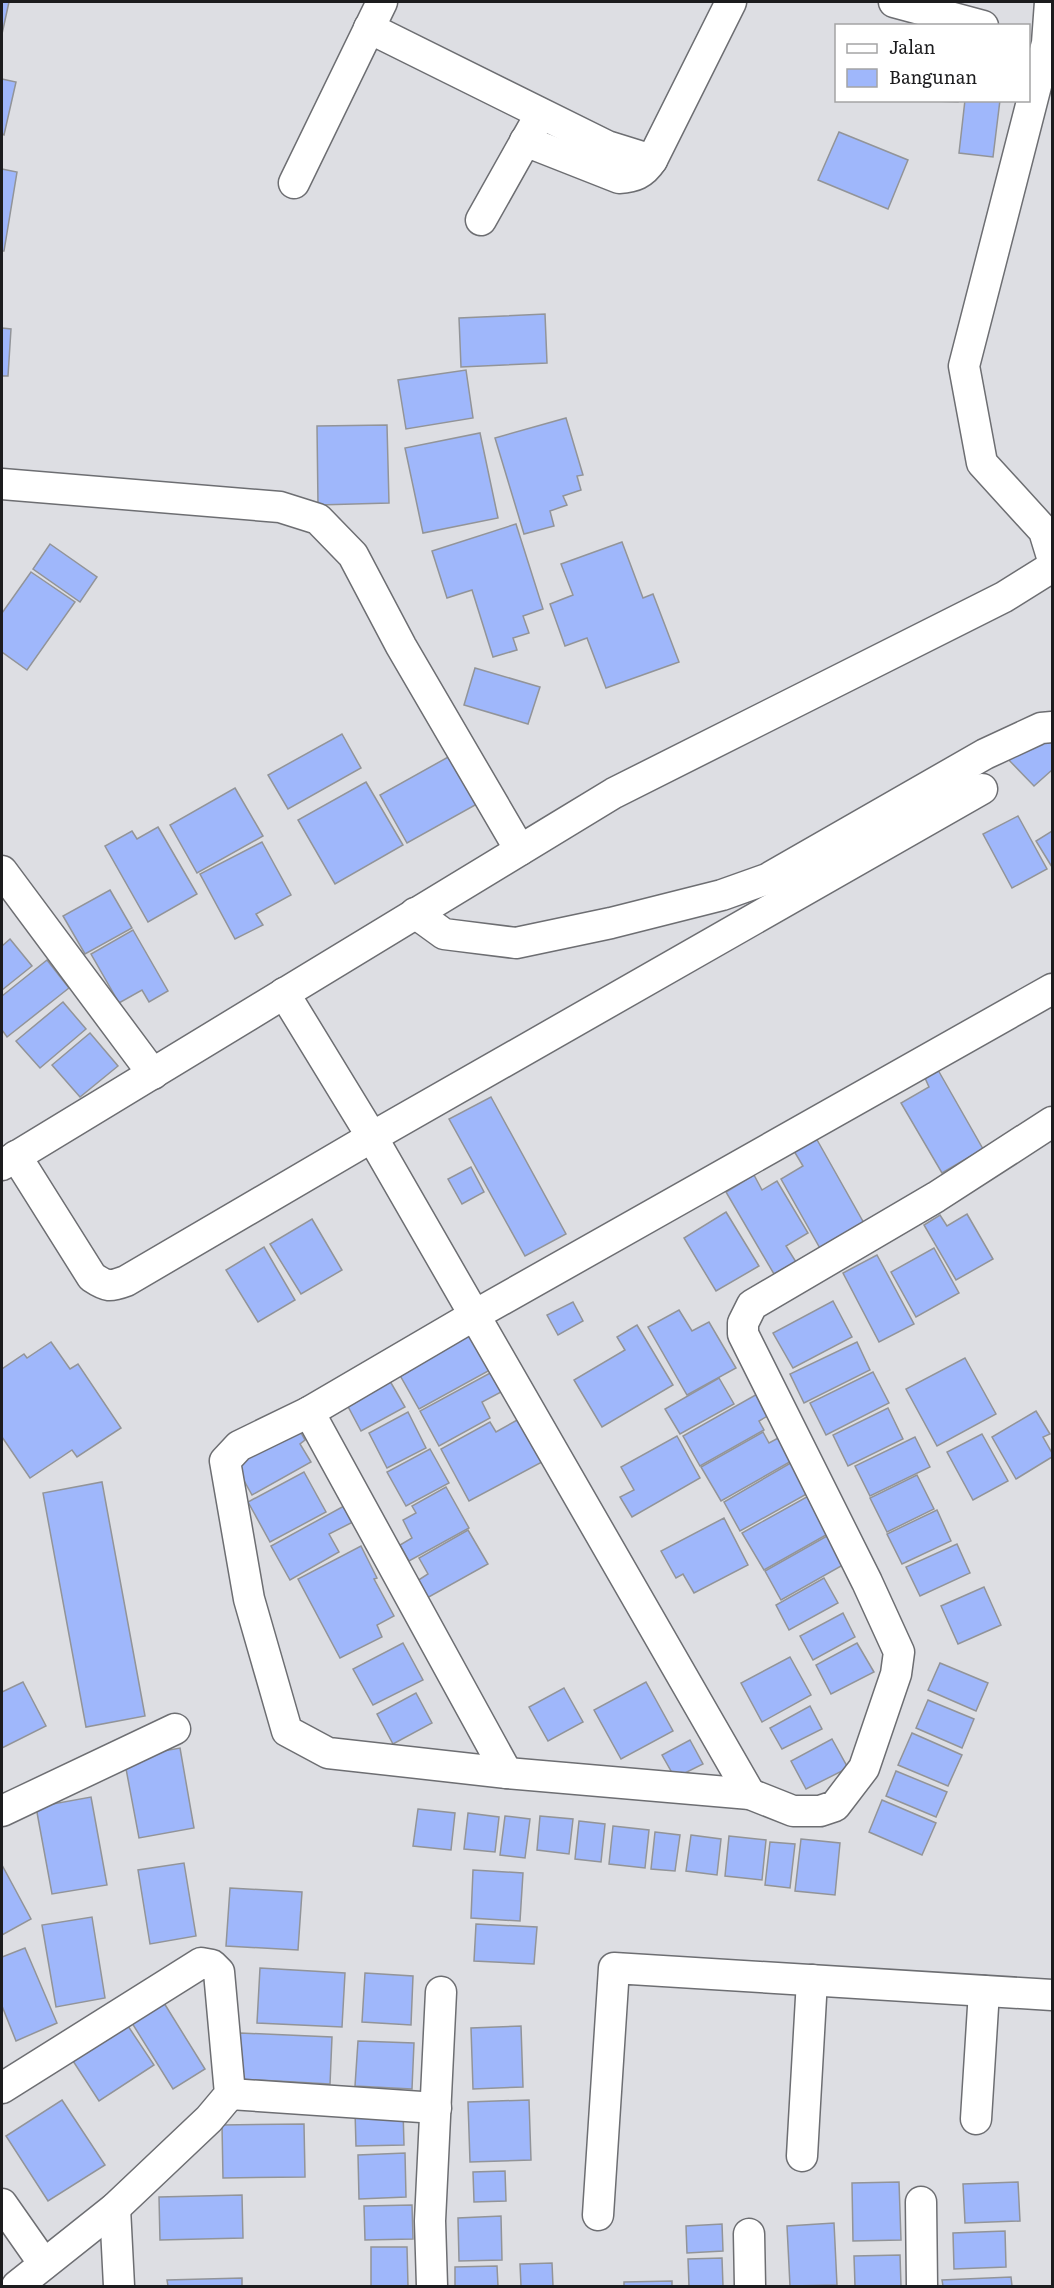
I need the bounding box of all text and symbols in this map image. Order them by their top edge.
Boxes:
legend [835,24,1030,102]
text: Jalan [889,33,936,60]
text: Bangunan [889,63,977,90]

